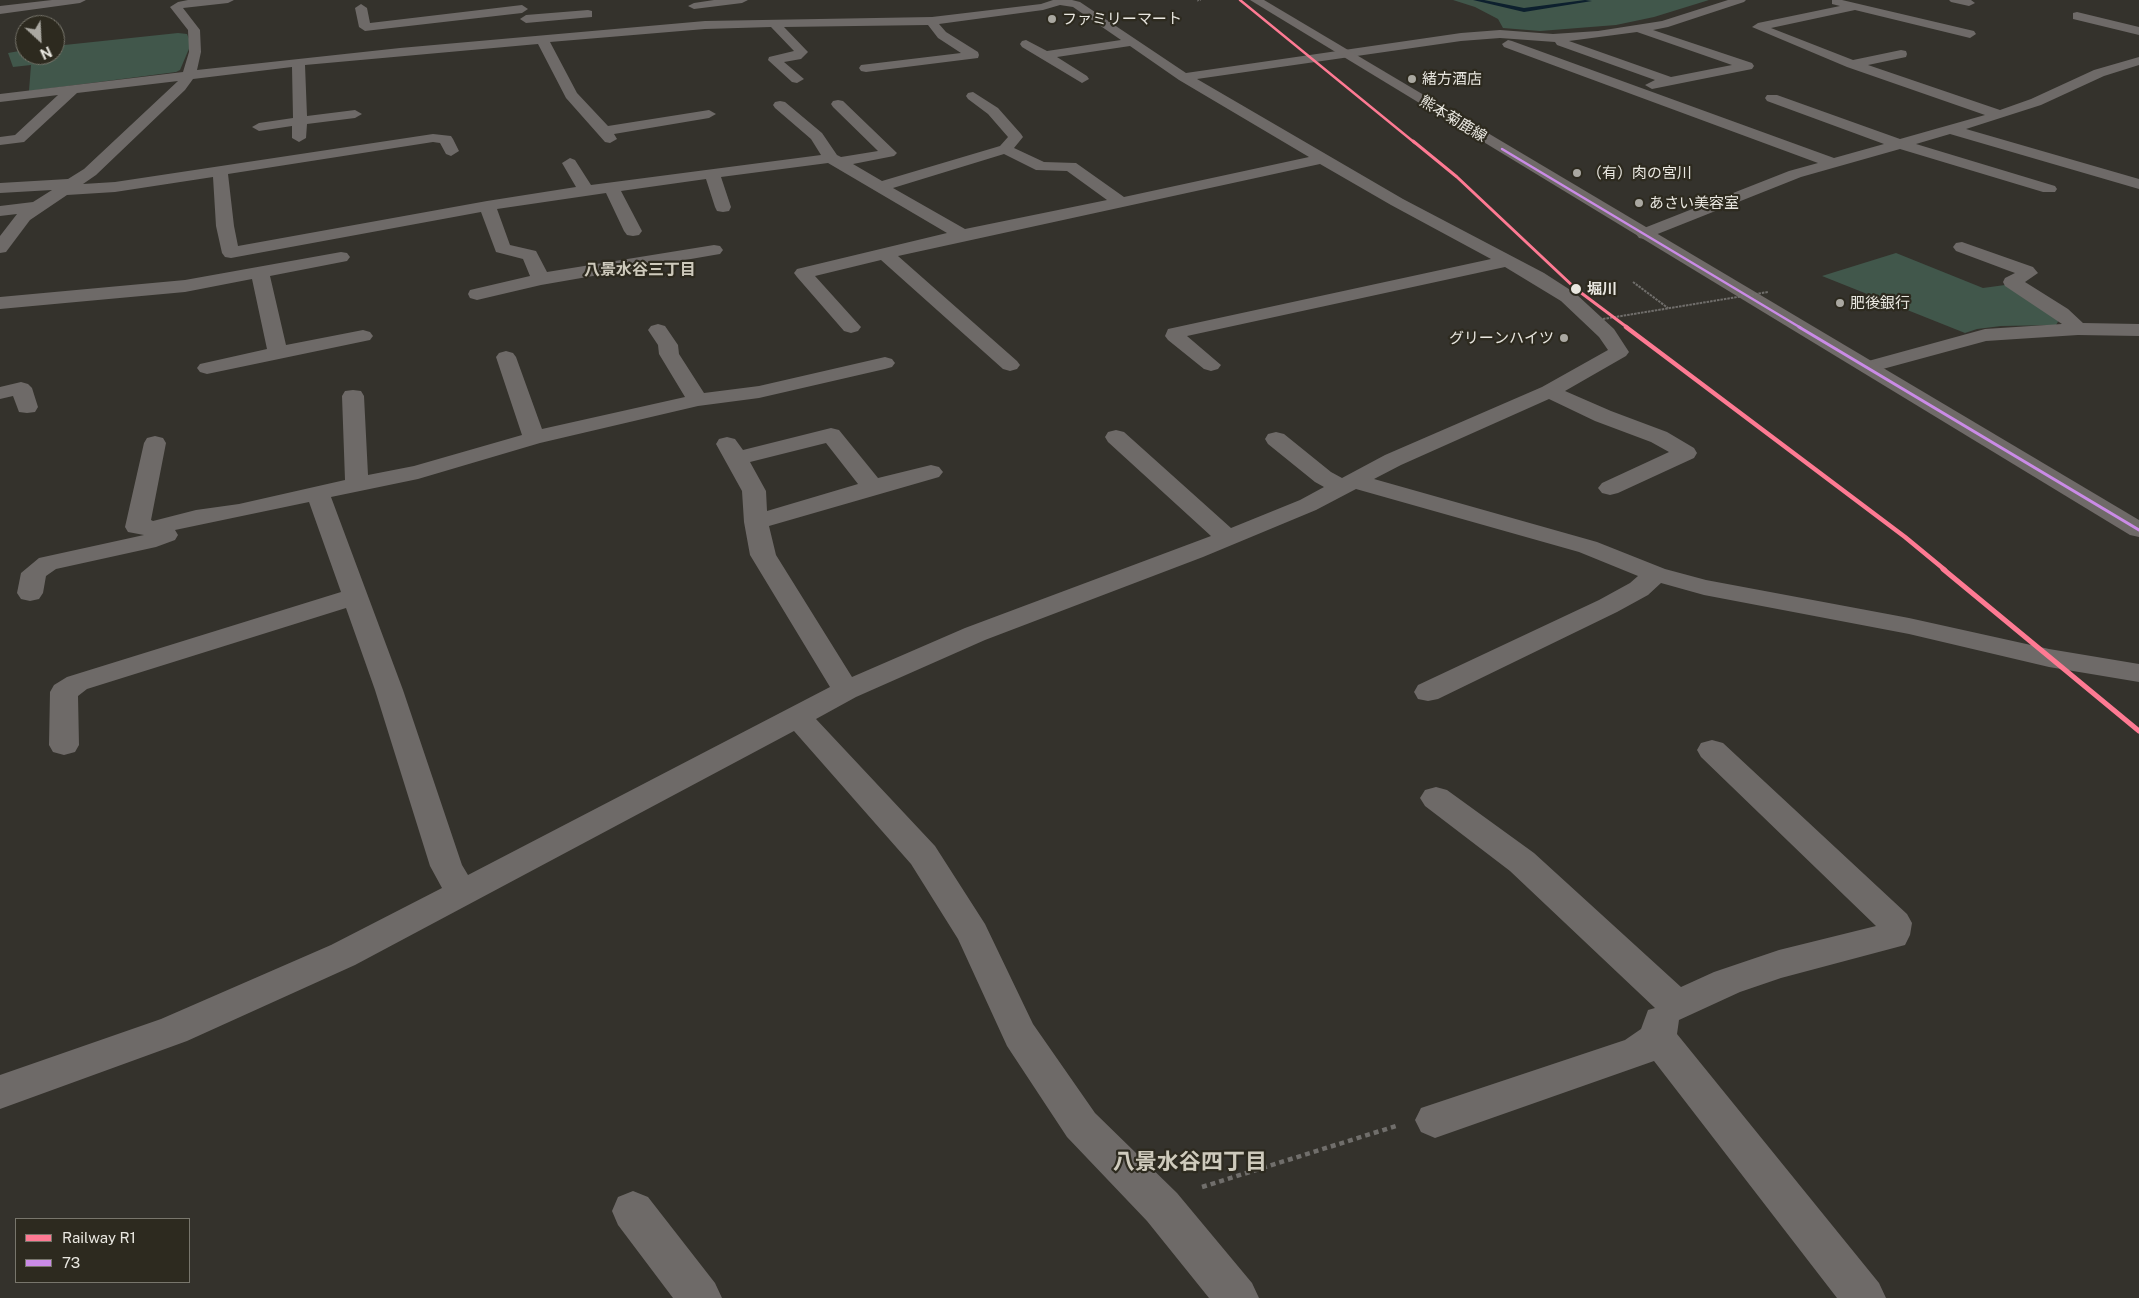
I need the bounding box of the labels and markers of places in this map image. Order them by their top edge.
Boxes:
place label: ファミリーマート [1062,10,1182,28]
marker: ファミリーマート [1046,13,1058,25]
place label: 緒方酒店 [1422,70,1482,88]
marker: 緒方酒店 [1406,73,1418,85]
place label: （有）肉の宮川 [1587,164,1692,182]
marker: （有）肉の宮川 [1571,167,1583,179]
place label: あさい美容室 [1649,194,1739,212]
marker: あさい美容室 [1633,197,1645,209]
place label: 堀川 [1587,280,1617,298]
marker: 堀川 [1569,282,1583,296]
place label: 肥後銀行 [1850,294,1910,312]
marker: 肥後銀行 [1834,297,1846,309]
place label: グリーンハイツ [1449,329,1554,347]
marker: グリーンハイツ [1558,332,1570,344]

